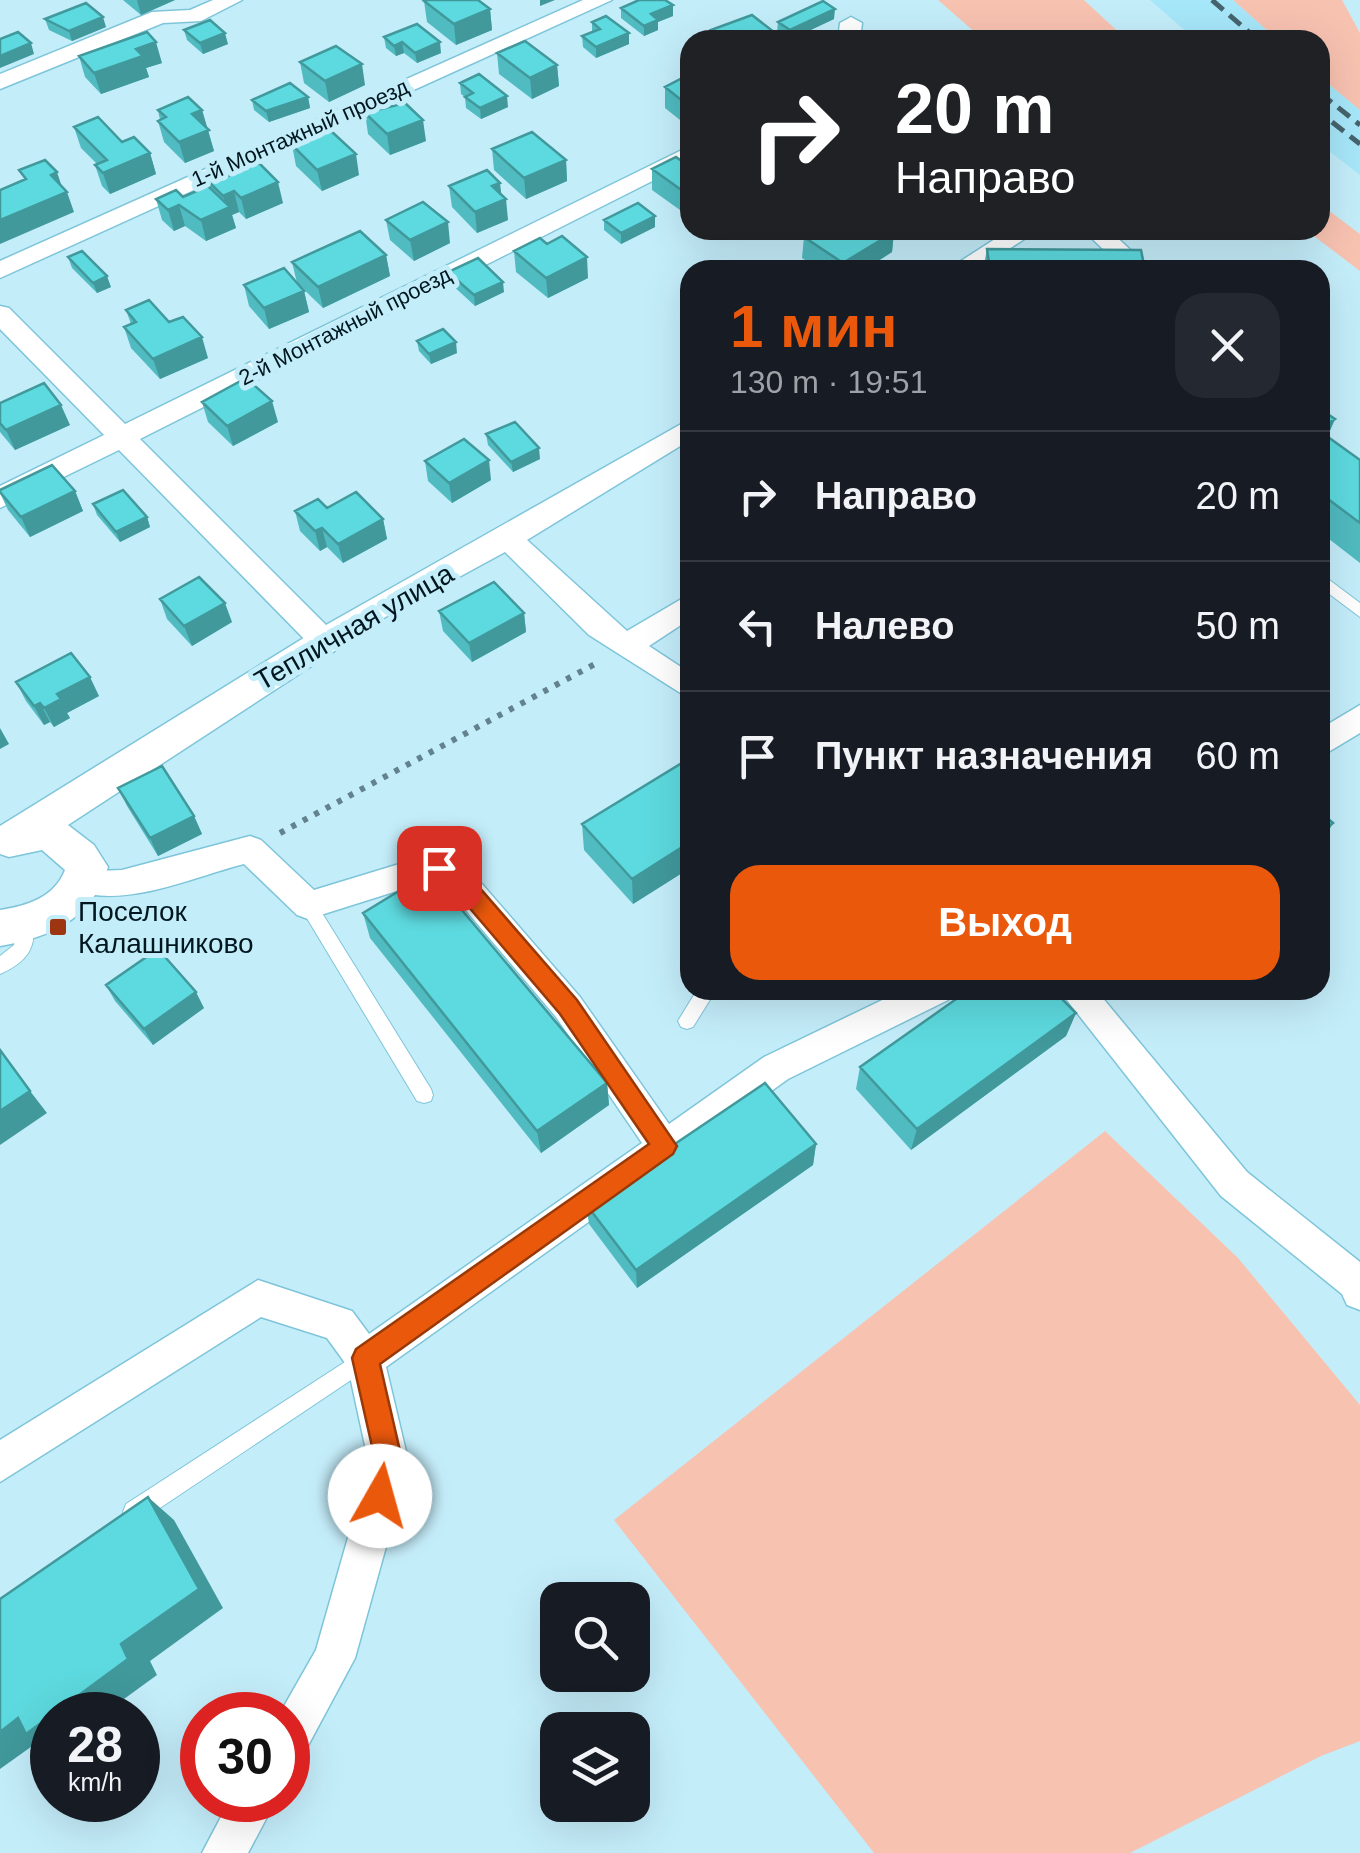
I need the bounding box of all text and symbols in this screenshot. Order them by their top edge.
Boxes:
icon: right [730,70,860,200]
text: 20 m [895,70,1055,148]
street label: 1-й Монтажный проезд [188,74,412,192]
text: Направо [895,152,1075,203]
street label: 2-й Монтажный проезд [235,262,455,390]
text: 1 мин [730,293,898,360]
button: close [1175,293,1280,398]
text: 130 m · 19:51 [730,364,927,400]
icon: right [730,469,785,524]
text: Направо [815,475,977,517]
text: 20 m [1196,475,1280,517]
street label: Тепличная улица [249,557,459,696]
icon: left [730,599,785,654]
text: Налево [815,605,954,647]
text: 50 m [1196,605,1280,647]
icon: arrive [730,729,785,784]
text: Пункт назначения [815,735,1153,777]
text: 60 m [1196,735,1280,777]
pin [397,826,482,911]
icon: arrive [412,841,467,896]
button: Выход [730,865,1280,980]
place label: Поселок Калашниково [78,896,254,959]
marker: Поселок Калашниково [47,916,69,938]
position arrow [328,1444,432,1548]
map controls [540,1582,650,1822]
button: search [540,1582,650,1692]
speed limit sign: 30 [180,1692,310,1822]
button: layers [540,1712,650,1822]
text: 28 [67,1717,123,1773]
text: km/h [68,1768,122,1796]

